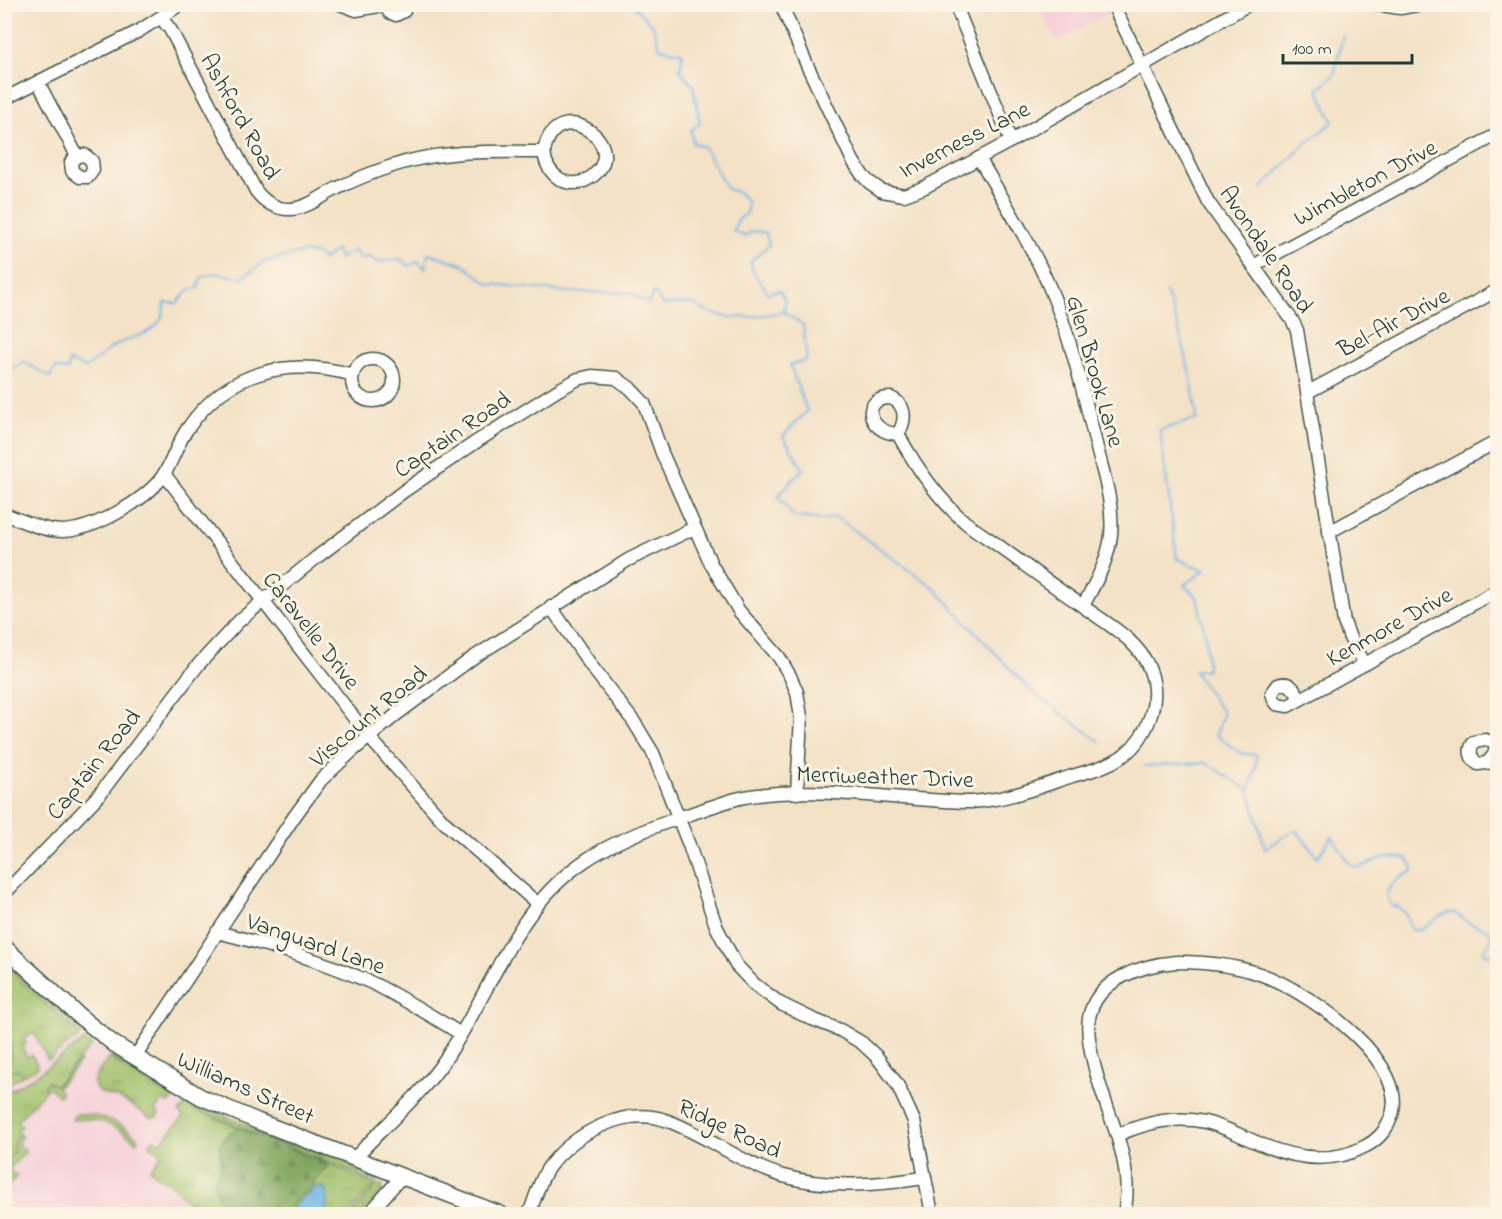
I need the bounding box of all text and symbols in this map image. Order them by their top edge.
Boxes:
scale bar [1283,27,1412,65]
text: 100 m [1292,37,1332,63]
street label: Ashford Road [190,48,288,187]
street label: Inverness Lane [893,93,1037,189]
street label: Wimbleton Drive [1288,132,1444,237]
street label: Avondale Road [1209,179,1321,322]
street label: Bel-Air Drive [1331,280,1457,369]
street label: Glen Brook Lane [1055,292,1132,452]
street label: Captain Road [388,384,519,488]
street label: Caravelle Drive [252,565,368,699]
street label: Kenmore Drive [1321,579,1460,677]
street label: Viscount Road [302,658,436,778]
street label: Captain Road [39,702,151,829]
street label: Merriweather Drive [795,758,975,799]
street label: Vanguard Lane [240,905,390,986]
street label: Williams Street [171,1043,319,1135]
street label: Ridge Road [671,1091,787,1170]

